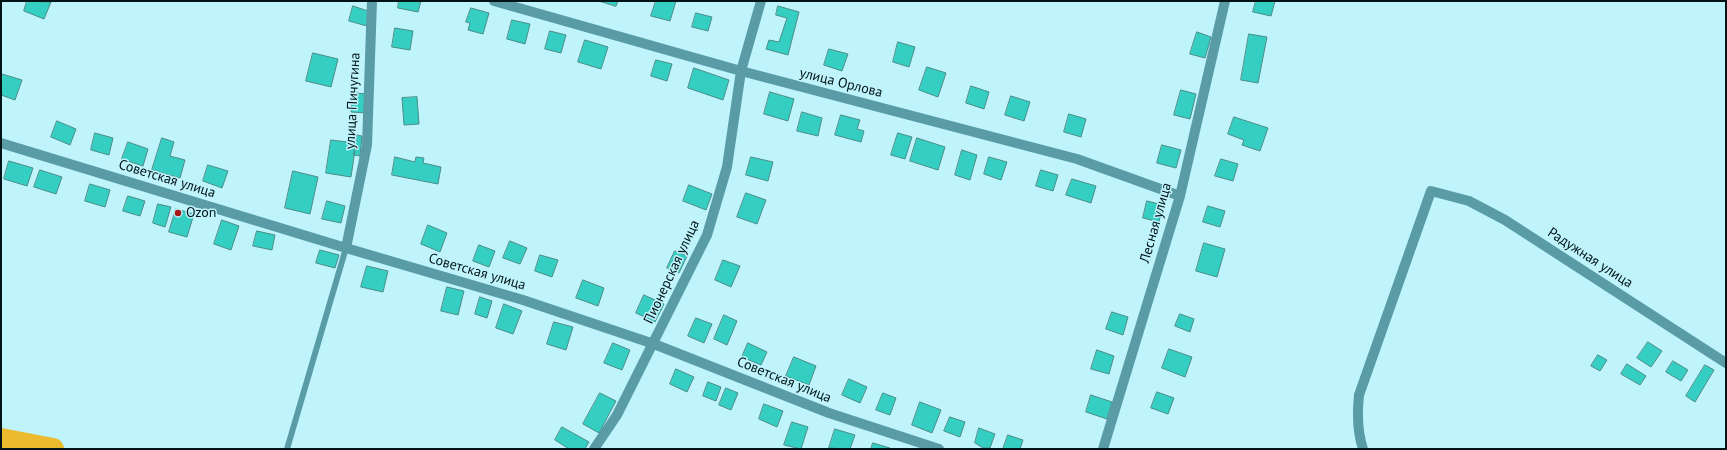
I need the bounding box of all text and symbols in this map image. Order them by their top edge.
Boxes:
street label: улица Пичугина [342,52,364,150]
street label: улица Орлова [798,65,884,101]
street label: Советская улица [117,156,217,202]
street label: Лесная улица [1137,181,1175,265]
place label: Ozon [186,205,216,221]
marker: Ozon [173,208,183,218]
street label: Пионерская улица [641,217,703,327]
street label: Радужная улица [1544,224,1636,292]
street label: Советская улица [426,250,528,294]
street label: Советская улица [734,353,834,407]

